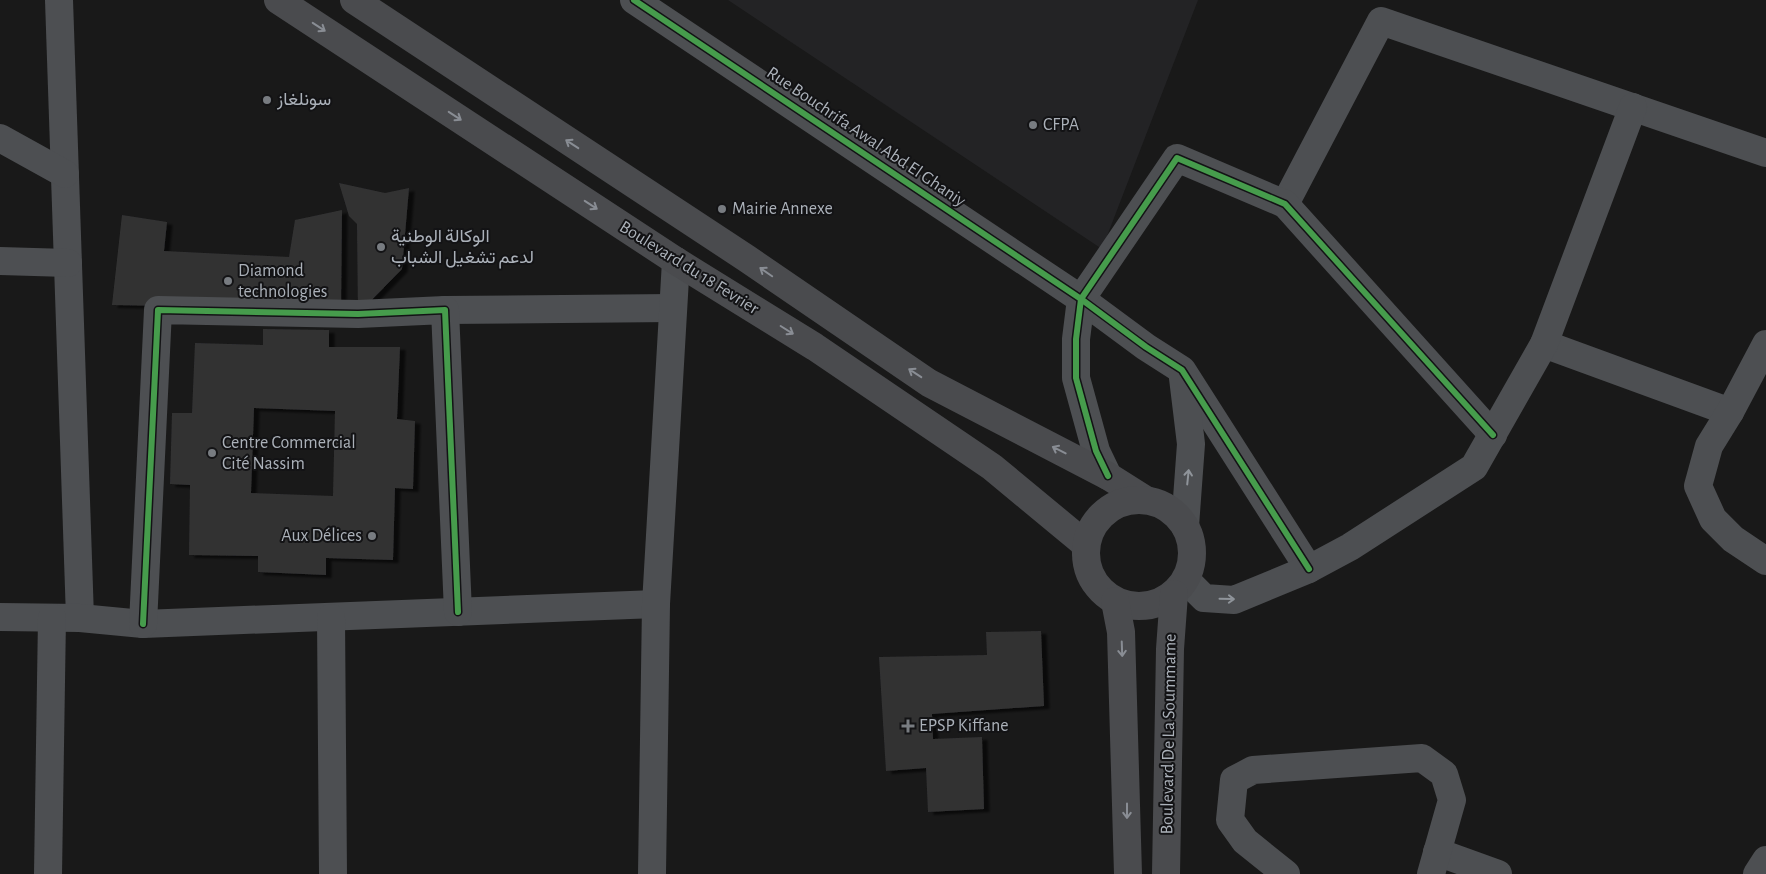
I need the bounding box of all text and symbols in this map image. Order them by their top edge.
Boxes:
one-way arrow [311,22,325,32]
street label: Rue Bouchrifa Awal Abd El Ghaniy [763,64,969,210]
place label: سونلغاز [276,91,331,110]
marker: سونلغاز [261,94,273,106]
one-way arrow [447,111,461,121]
place label: CFPA [1043,116,1080,134]
marker: CFPA [1027,119,1039,131]
one-way arrow [566,139,580,149]
one-way arrow [583,200,597,210]
place label: Mairie Annexe [732,200,833,218]
marker: Mairie Annexe [716,203,728,215]
street label: Boulevard du 18 Fevrier [616,218,762,318]
place label: الوكالة الوطنية لدعم تشغيل الشباب [391,228,534,269]
marker: الوكالة الوطنية لدعم تشغيل الشباب [375,241,387,253]
place label: Diamond technologies [238,262,327,301]
one-way arrow [759,267,773,277]
marker: Diamond technologies [222,275,234,287]
one-way arrow [779,325,793,335]
one-way arrow [908,368,922,379]
place label: Centre Commercial Cité Nassim [222,434,356,473]
one-way arrow [1051,445,1066,455]
marker: Centre Commercial Cité Nassim [206,447,218,459]
one-way arrow [1183,469,1192,485]
place label: Aux Délices [281,527,362,545]
marker: Aux Délices [366,530,378,542]
one-way arrow [1218,594,1234,604]
street label: Boulevard De La Soummame [1158,633,1180,835]
one-way arrow [1117,640,1127,657]
place label: EPSP Kiffane [919,717,1009,735]
marker: EPSP Kiffane [901,719,915,733]
one-way arrow [1122,802,1132,819]

